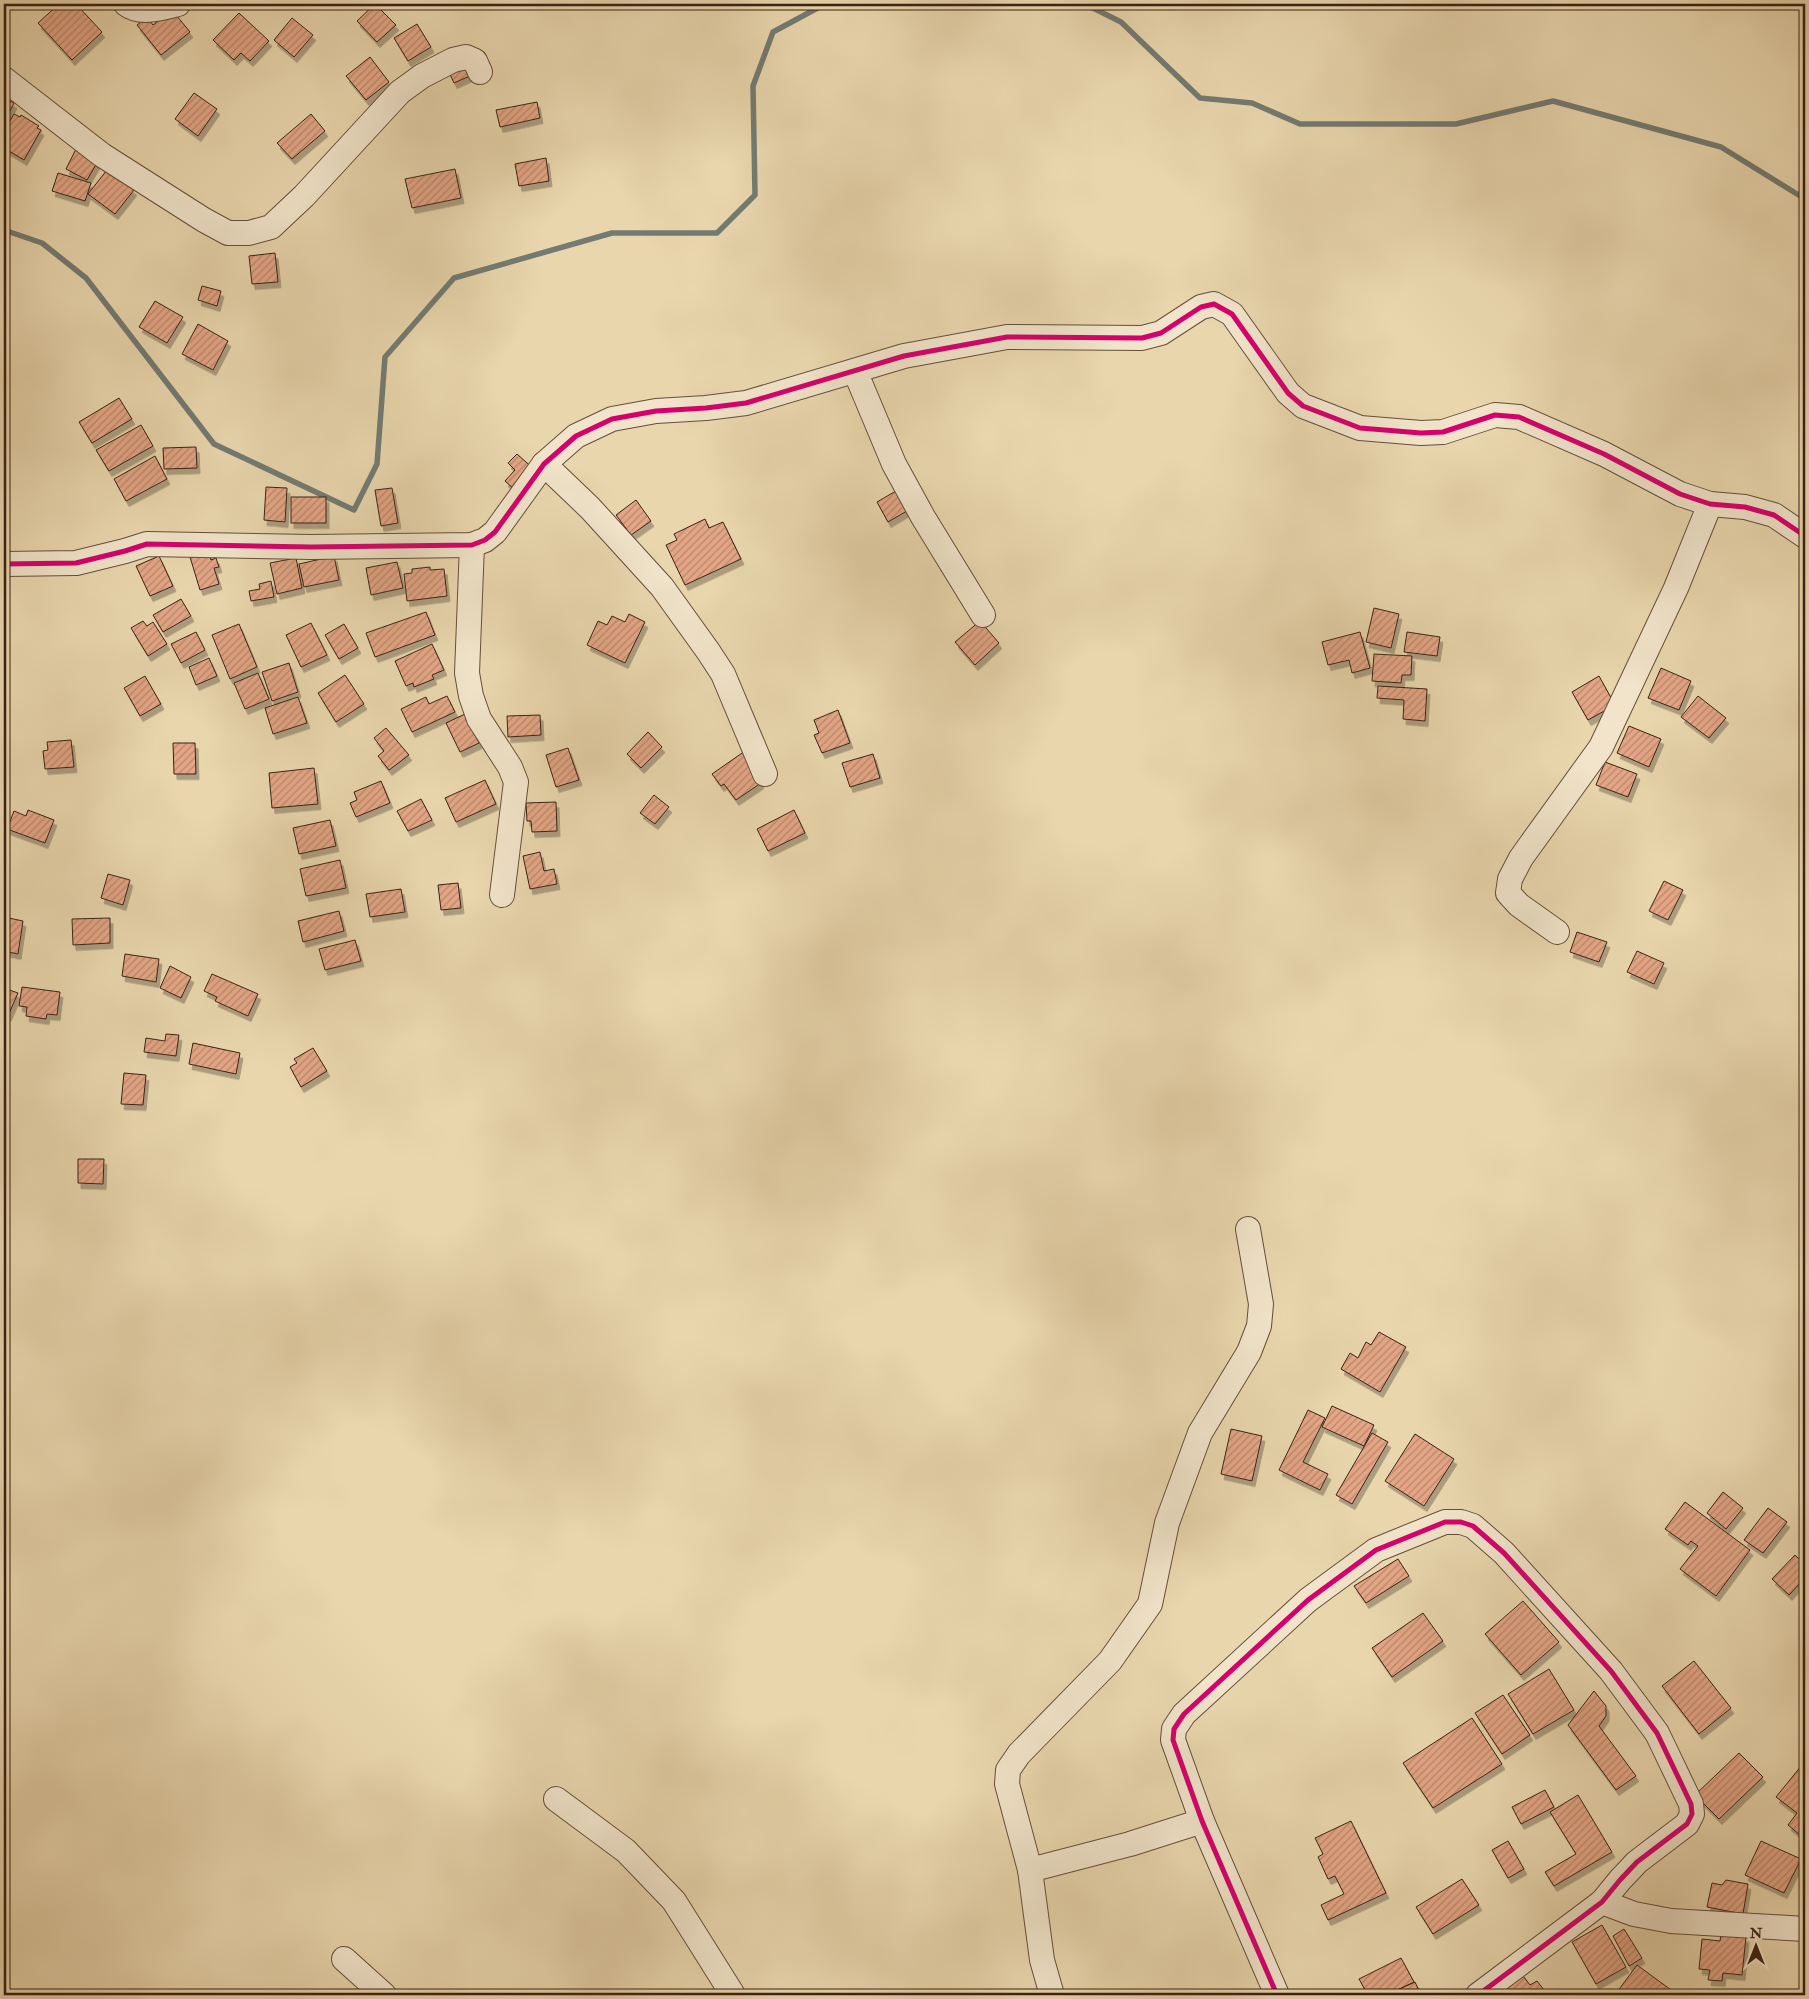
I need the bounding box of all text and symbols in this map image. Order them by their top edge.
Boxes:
north arrow [1732,1922,1782,1972]
text: N [1749,1925,1763,1942]

